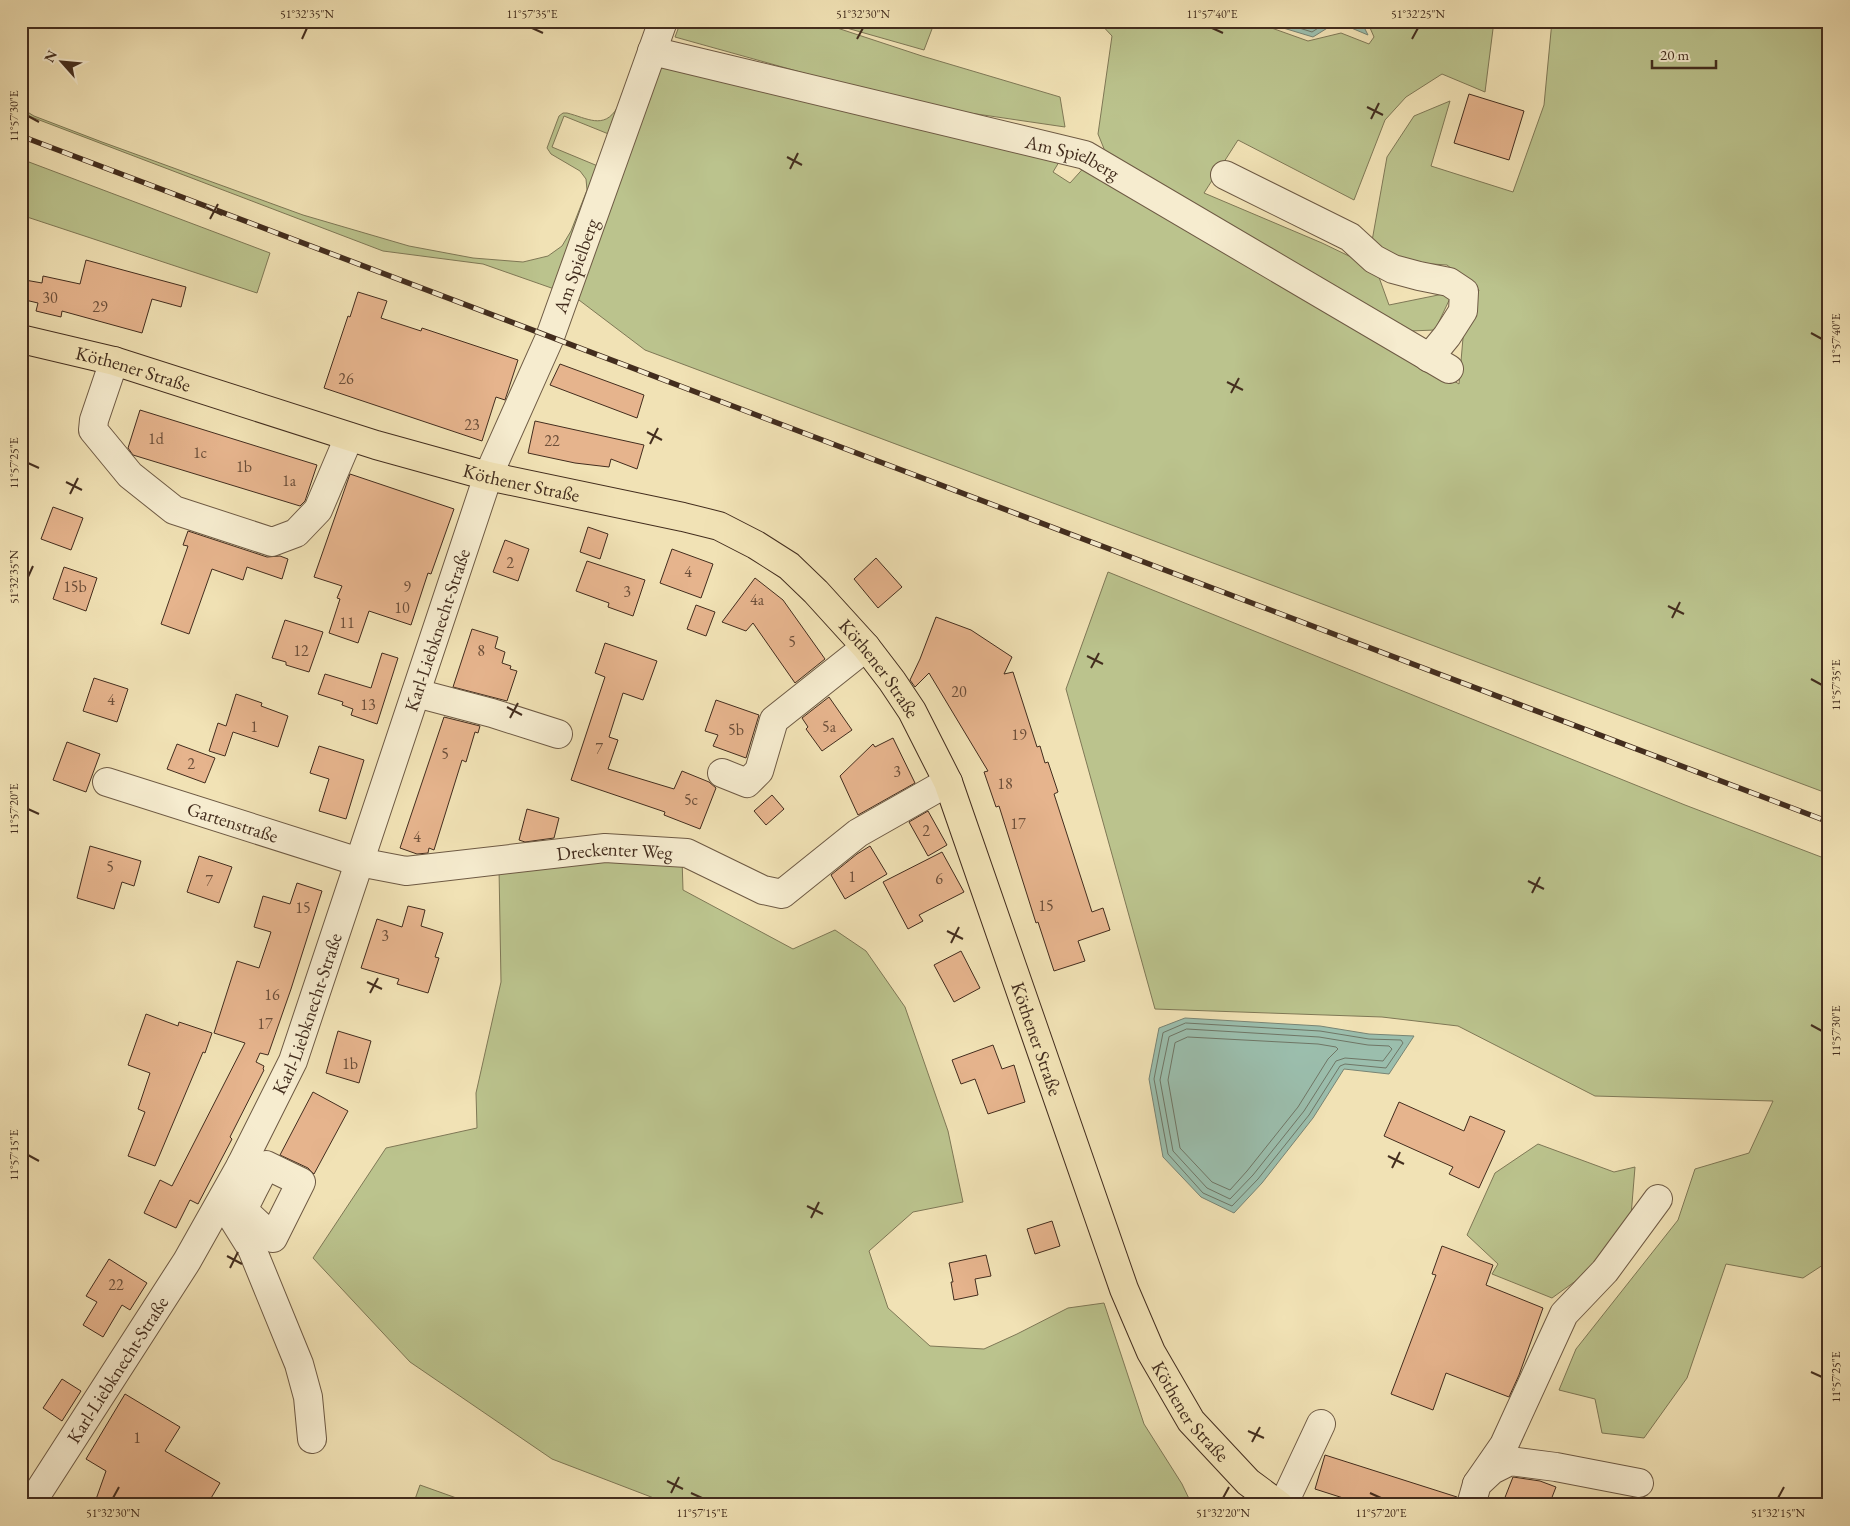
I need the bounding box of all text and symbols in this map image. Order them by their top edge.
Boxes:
text: 51°32'35"N [280,6,334,22]
text: 11°57'35"E [506,6,558,22]
text: 51°32'30"N [836,6,890,22]
text: 11°57'40"E [1186,6,1238,22]
text: 51°32'25"N [1391,6,1445,22]
north arrow [38,38,88,88]
scale bar [1652,38,1716,70]
text: 20 m [1660,45,1689,64]
text: N [40,46,61,65]
text: 11°57'30"E [6,90,22,142]
street label: Am Spielberg [1022,129,1125,186]
street label: Am Spielberg [547,214,605,318]
house number: 30 [42,287,58,308]
house number: 29 [92,296,108,317]
text: 11°57'40"E [1828,313,1844,365]
street label: Köthener Straße [73,340,194,398]
house number: 26 [338,368,354,389]
house number: 23 [464,414,480,435]
house number: 1d [148,428,165,449]
house number: 22 [544,430,560,451]
text: 11°57'25"E [6,437,22,489]
house number: 1c [193,442,207,463]
house number: 1b [236,456,252,477]
street label: Köthener Straße [460,458,582,508]
house number: 1a [282,470,297,491]
street label: Karl-Liebknecht-Straße [398,545,476,715]
text: 51°32'35"N [6,550,22,604]
house number: 2 [506,552,514,573]
house number: 4 [684,561,692,582]
house number: 15b [63,576,87,597]
house number: 9 [403,576,411,597]
house number: 3 [623,581,631,602]
house number: 4a [750,589,765,610]
house number: 10 [394,597,410,618]
house number: 11 [339,612,355,633]
street label: Köthener Straße [833,614,925,722]
house number: 5 [788,631,796,652]
house number: 12 [293,640,309,661]
house number: 8 [477,640,485,661]
text: 11°57'35"E [1828,659,1844,711]
house number: 20 [951,681,967,702]
house number: 4 [107,689,115,710]
house number: 13 [360,694,376,715]
house number: 1 [250,716,258,737]
house number: 5a [822,716,837,737]
house number: 5b [728,719,744,740]
house number: 19 [1011,724,1027,745]
house number: 7 [595,738,603,759]
house number: 5 [441,743,449,764]
house number: 2 [187,753,195,774]
house number: 3 [893,761,901,782]
house number: 18 [997,773,1013,794]
text: 11°57'20"E [6,783,22,835]
house number: 5c [684,789,698,810]
street label: Gartenstraße [184,796,281,849]
house number: 17 [1010,813,1026,834]
house number: 2 [922,820,930,841]
house number: 4 [413,826,421,847]
street label: Dreckenter Weg [555,836,674,867]
house number: 5 [106,856,114,877]
house number: 1 [848,866,856,887]
house number: 6 [935,868,943,889]
house number: 7 [205,870,213,891]
house number: 15 [1038,895,1054,916]
house number: 15 [295,897,311,918]
house number: 3 [381,925,389,946]
street label: Karl-Liebknecht-Straße [266,930,348,1099]
street label: Köthener Straße [1005,979,1068,1099]
house number: 16 [264,984,280,1005]
text: 11°57'30"E [1828,1005,1844,1057]
house number: 17 [257,1013,273,1034]
house number: 1b [342,1053,358,1074]
text: 11°57'15"E [6,1129,22,1181]
house number: 22 [108,1274,124,1295]
street label: Karl-Liebknecht-Straße [61,1292,174,1448]
text: 11°57'25"E [1828,1351,1844,1403]
street label: Köthener Straße [1146,1356,1235,1467]
house number: 1 [133,1427,141,1448]
text: 51°32'30"N [86,1505,140,1521]
text: 11°57'15"E [676,1505,728,1521]
text: 51°32'20"N [1196,1505,1250,1521]
text: 11°57'20"E [1355,1505,1407,1521]
text: 51°32'15"N [1751,1505,1805,1521]

